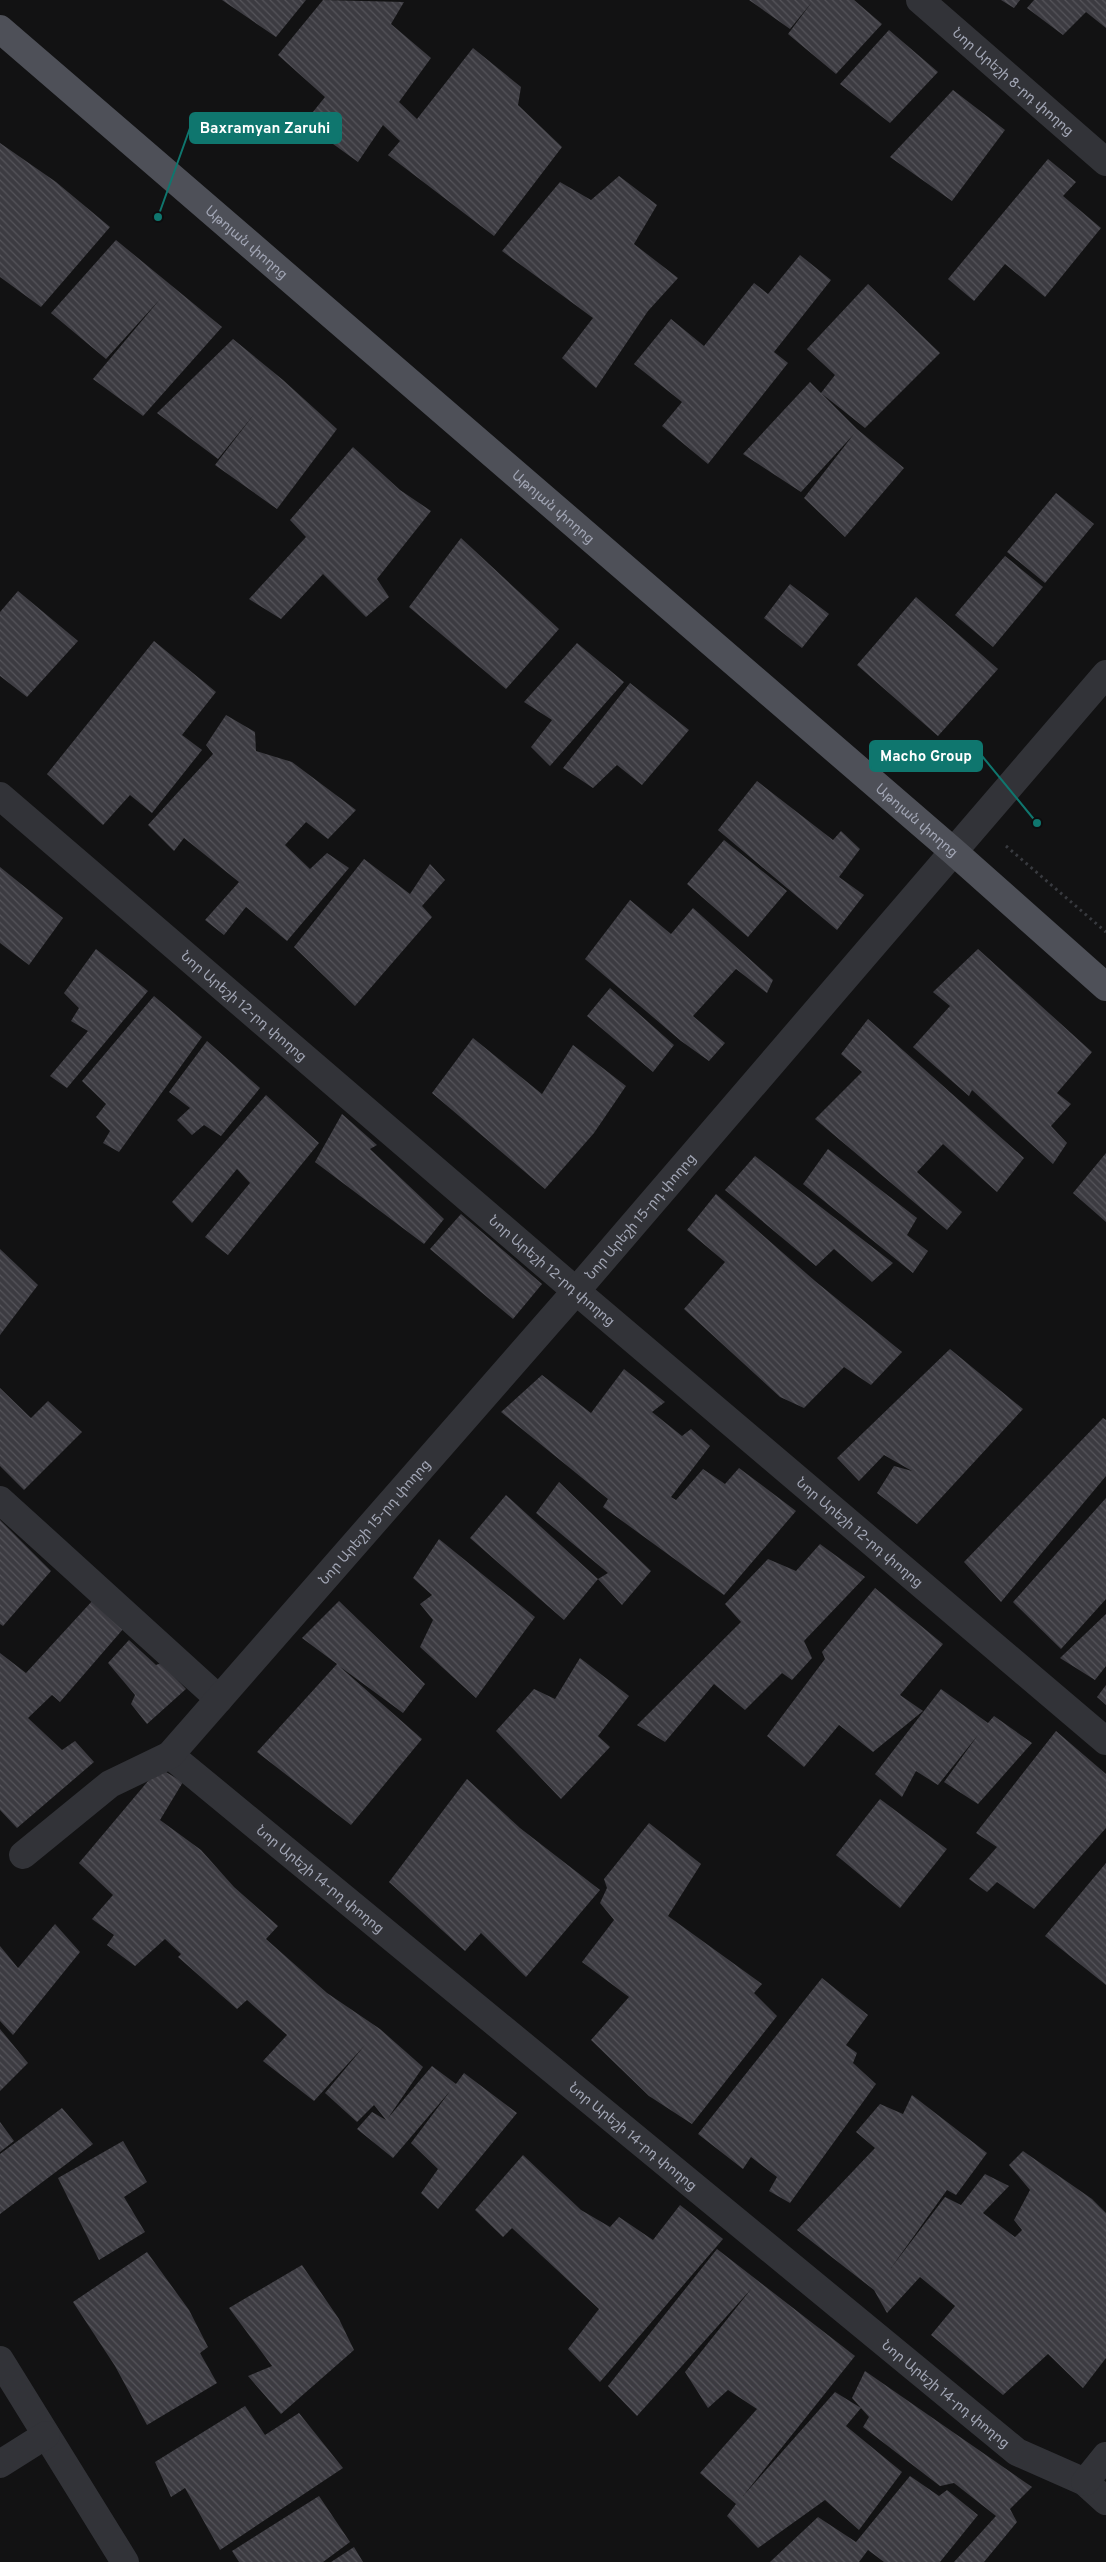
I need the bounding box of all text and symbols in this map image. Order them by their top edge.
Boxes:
street label: Նոր Արեշի 8-րդ փողոց [948,25,1077,140]
callout: Baxramyan Zaruhi [190,113,341,143]
text: Baxramyan Zaruhi [200,120,330,139]
street label: Աթոյան փողոց [201,203,291,283]
street label: Աթոյան փողոց [508,467,597,548]
callout: Macho Group [870,741,982,771]
text: Macho Group [880,748,972,767]
street label: Աթոյան փողոց [871,781,961,861]
street label: Նոր Արեշի 12-րդ փողոց [177,948,310,1066]
street label: Նոր Արեշի 15-րդ փողոց [582,1151,700,1284]
street label: Նոր Արեշի 12-րդ փողոց [485,1213,618,1330]
street label: Նոր Արեշի 15-րդ փողոց [316,1456,435,1589]
street label: Նոր Արեշի 12-րդ փողոց [792,1475,926,1592]
street label: Նոր Արեշի 14-րդ փողոց [252,1822,387,1938]
street label: Նոր Արեշի 14-րդ փողոց [565,2080,700,2195]
street label: Նոր Արեշի 14-րդ փողոց [878,2337,1013,2452]

